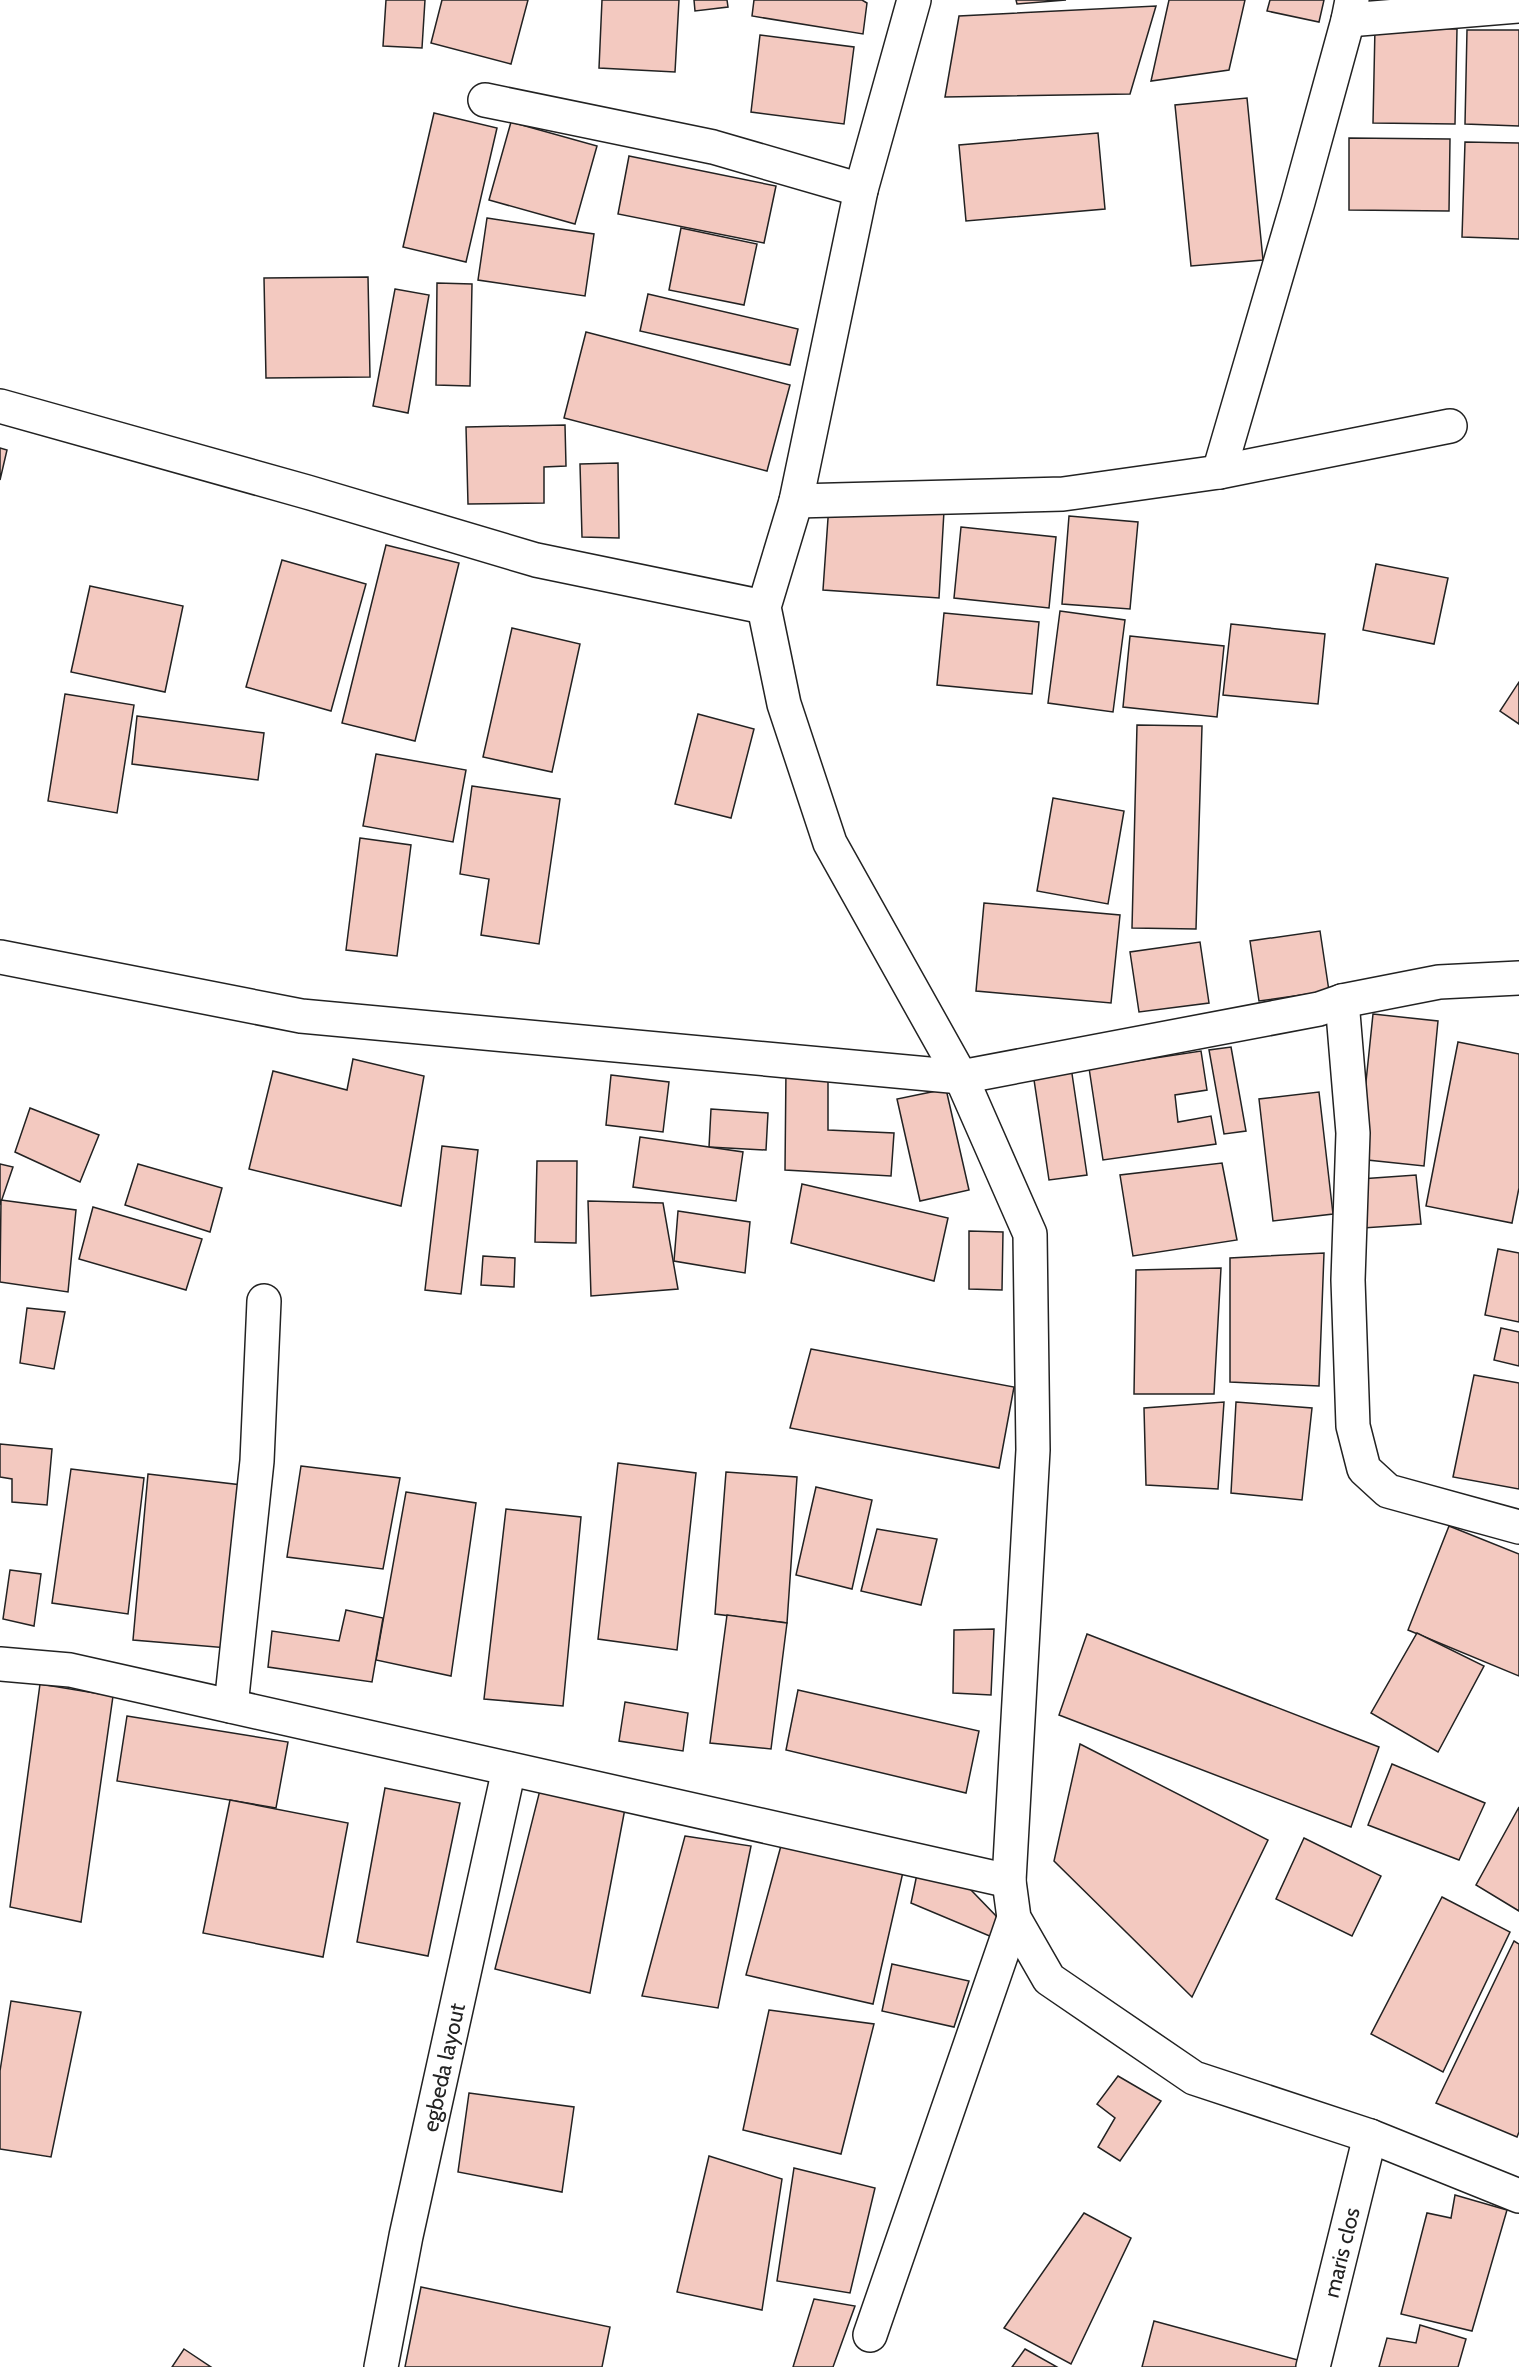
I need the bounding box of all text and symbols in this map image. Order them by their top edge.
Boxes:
street label: egbeda layout [416,2000,471,2134]
street label: maris clos [1317,2205,1365,2300]

